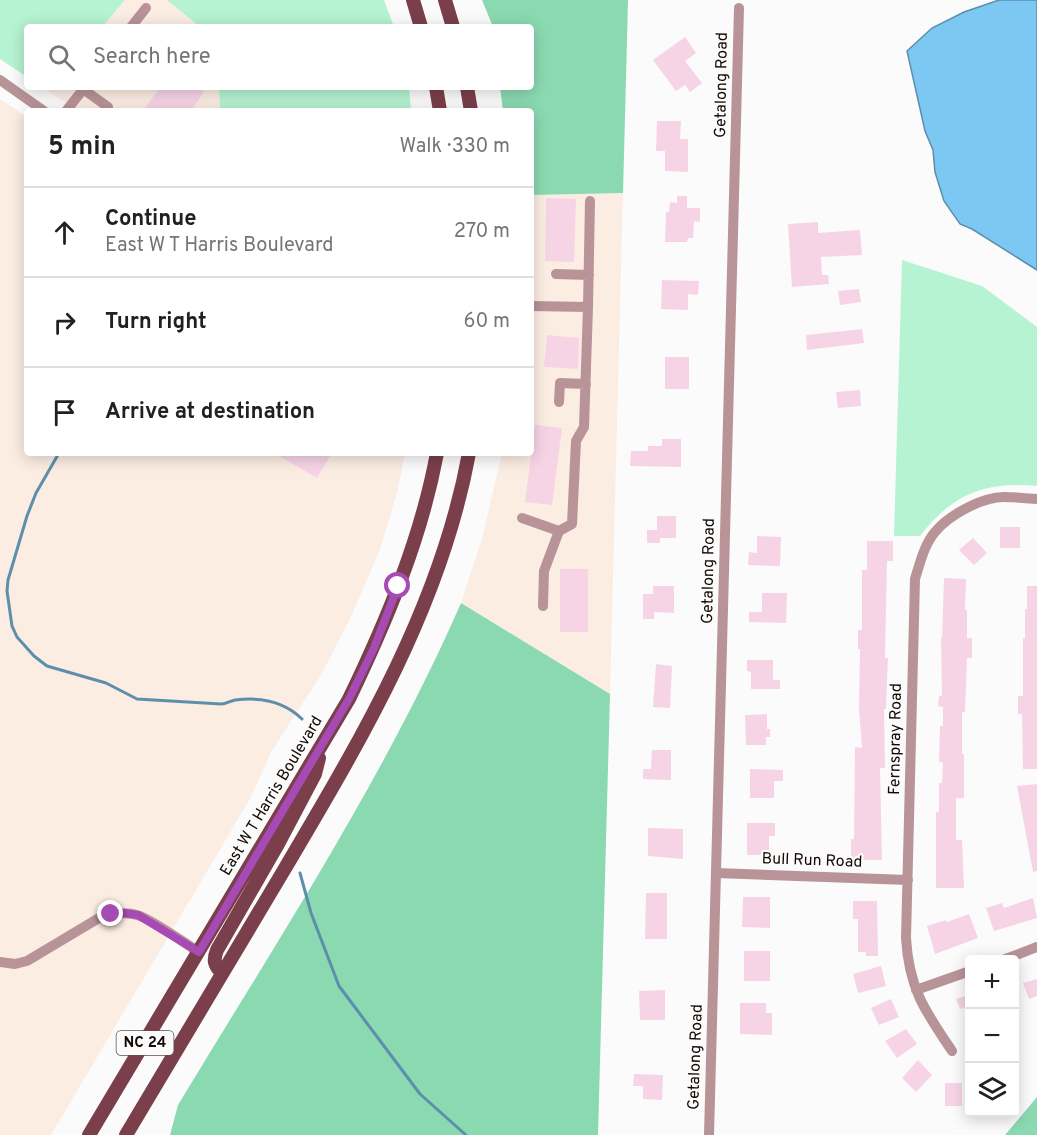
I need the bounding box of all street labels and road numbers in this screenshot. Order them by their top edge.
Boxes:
street label: Getalong Road [711,32,733,138]
street label: Getalong Road [698,518,720,624]
street label: Fernspray Road [885,683,907,795]
street label: East W T Harris Boulevard [216,713,328,879]
street label: Bull Run Road [761,849,863,873]
street label: Getalong Road [684,1004,708,1110]
road number: NC 24 [116,1031,174,1055]

